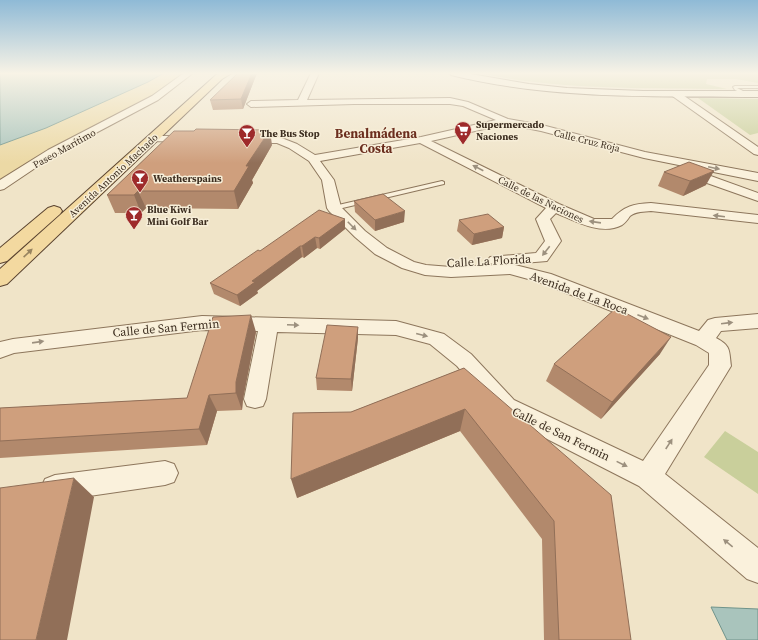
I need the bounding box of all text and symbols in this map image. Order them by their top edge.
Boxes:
place label: Supermercado Naciones [476,118,544,143]
supermarket icon: Supermercado Naciones [453,120,473,145]
bar icon: The Bus Stop [237,123,257,148]
district label: Benalmádena Costa [335,125,417,157]
street label: Paseo Marítimo [30,126,98,171]
street label: Calle Cruz Roja [552,126,622,155]
place label: The Bus Stop [260,127,320,140]
street label: Avenida Antonio Machado [66,130,161,220]
one-way arrow [472,165,484,171]
one-way arrow [708,166,721,172]
bar icon: Weatherspains [130,168,150,193]
place label: Weatherspains [153,172,222,185]
street label: Calle de las Naciones [496,173,586,226]
place label: Blue Kiwi Mini Golf Bar [147,203,209,228]
bar icon: Blue Kiwi Mini Golf Bar [124,205,144,230]
one-way arrow [713,213,725,219]
one-way arrow [589,219,602,226]
one-way arrow [347,221,357,231]
one-way arrow [542,245,550,256]
one-way arrow [23,248,33,258]
street label: Calle La Florida [446,251,532,271]
street label: Avenida de La Roca [528,268,631,319]
one-way arrow [637,314,649,320]
street label: Calle de San Fermin [112,315,220,341]
one-way arrow [721,320,733,326]
one-way arrow [287,322,300,328]
one-way arrow [416,332,428,338]
one-way arrow [32,339,44,345]
street label: Calle de San Fermin [509,403,613,465]
one-way arrow [665,439,673,449]
one-way arrow [616,461,627,467]
one-way arrow [722,538,733,547]

